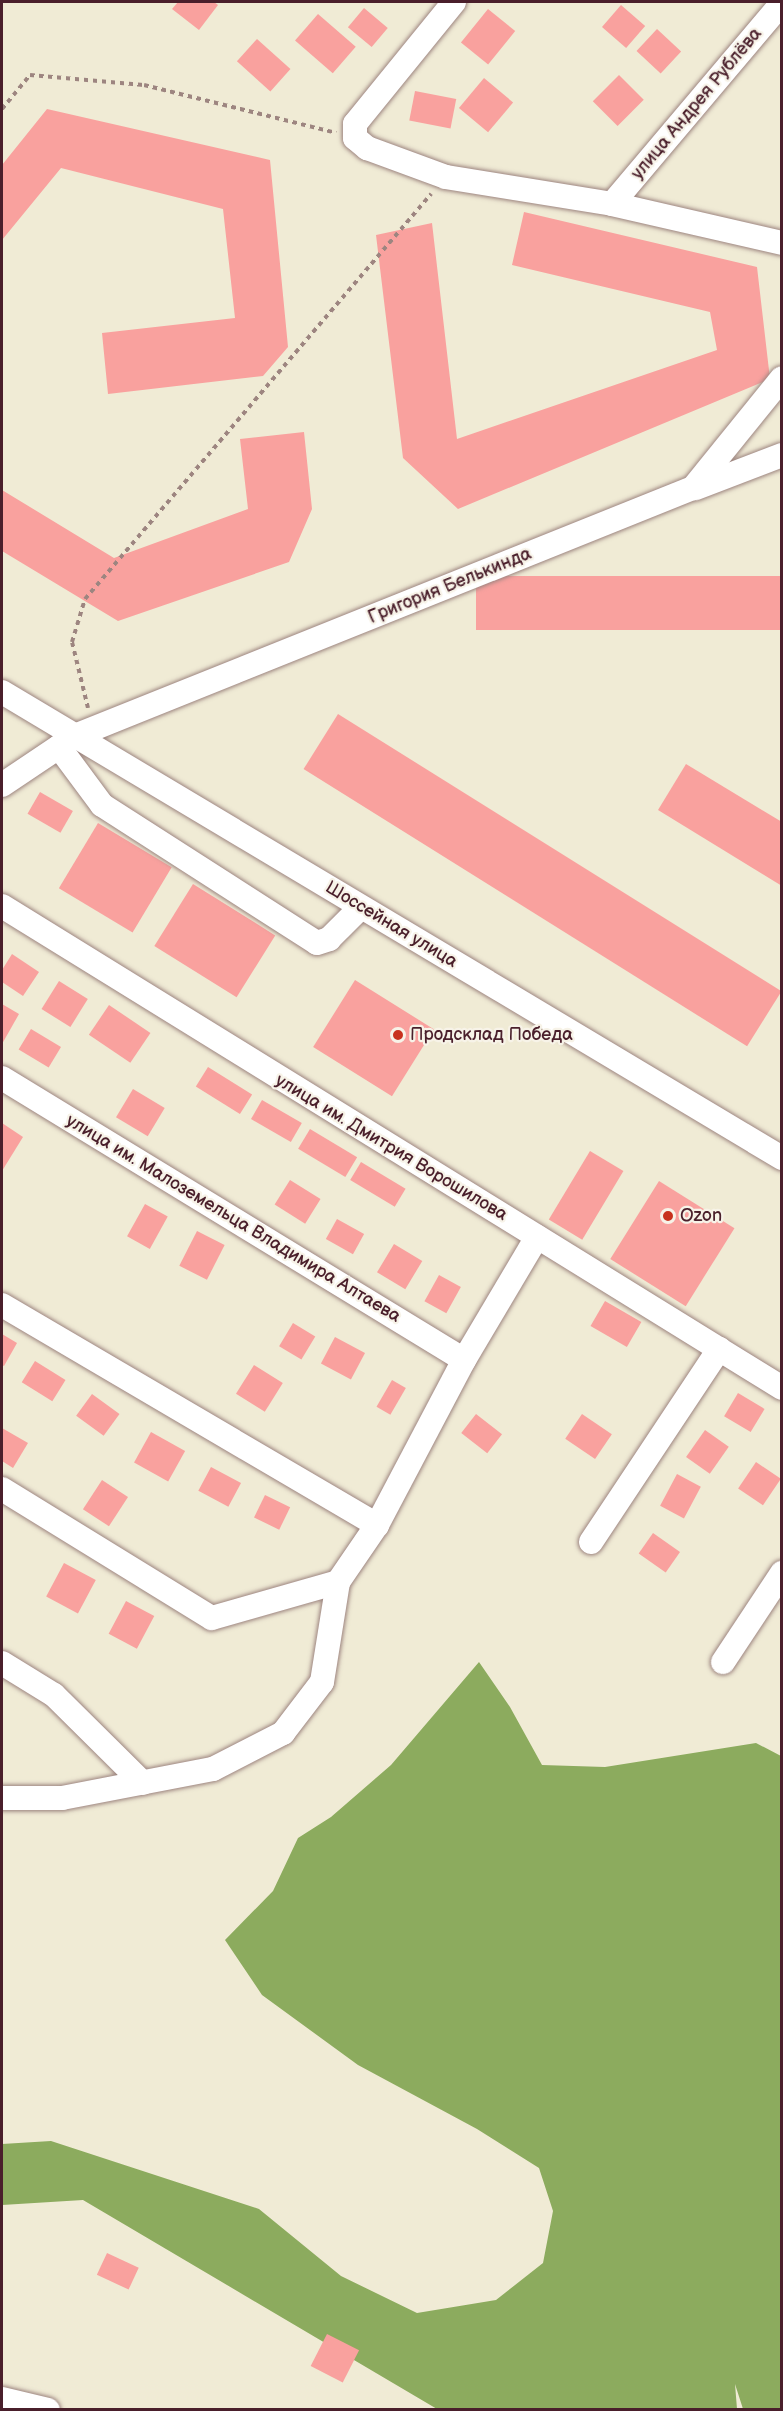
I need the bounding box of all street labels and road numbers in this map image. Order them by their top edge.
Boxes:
street label: улица Андрея Рублёва [627,24,767,184]
street label: Григория Белькинда [365,543,535,629]
street label: Шоссейная улица [321,877,461,973]
street label: улица им. Дмитрия Ворошилова [271,1070,511,1226]
street label: улица им. Малоземельца Владимира Алтаева [62,1110,404,1328]

